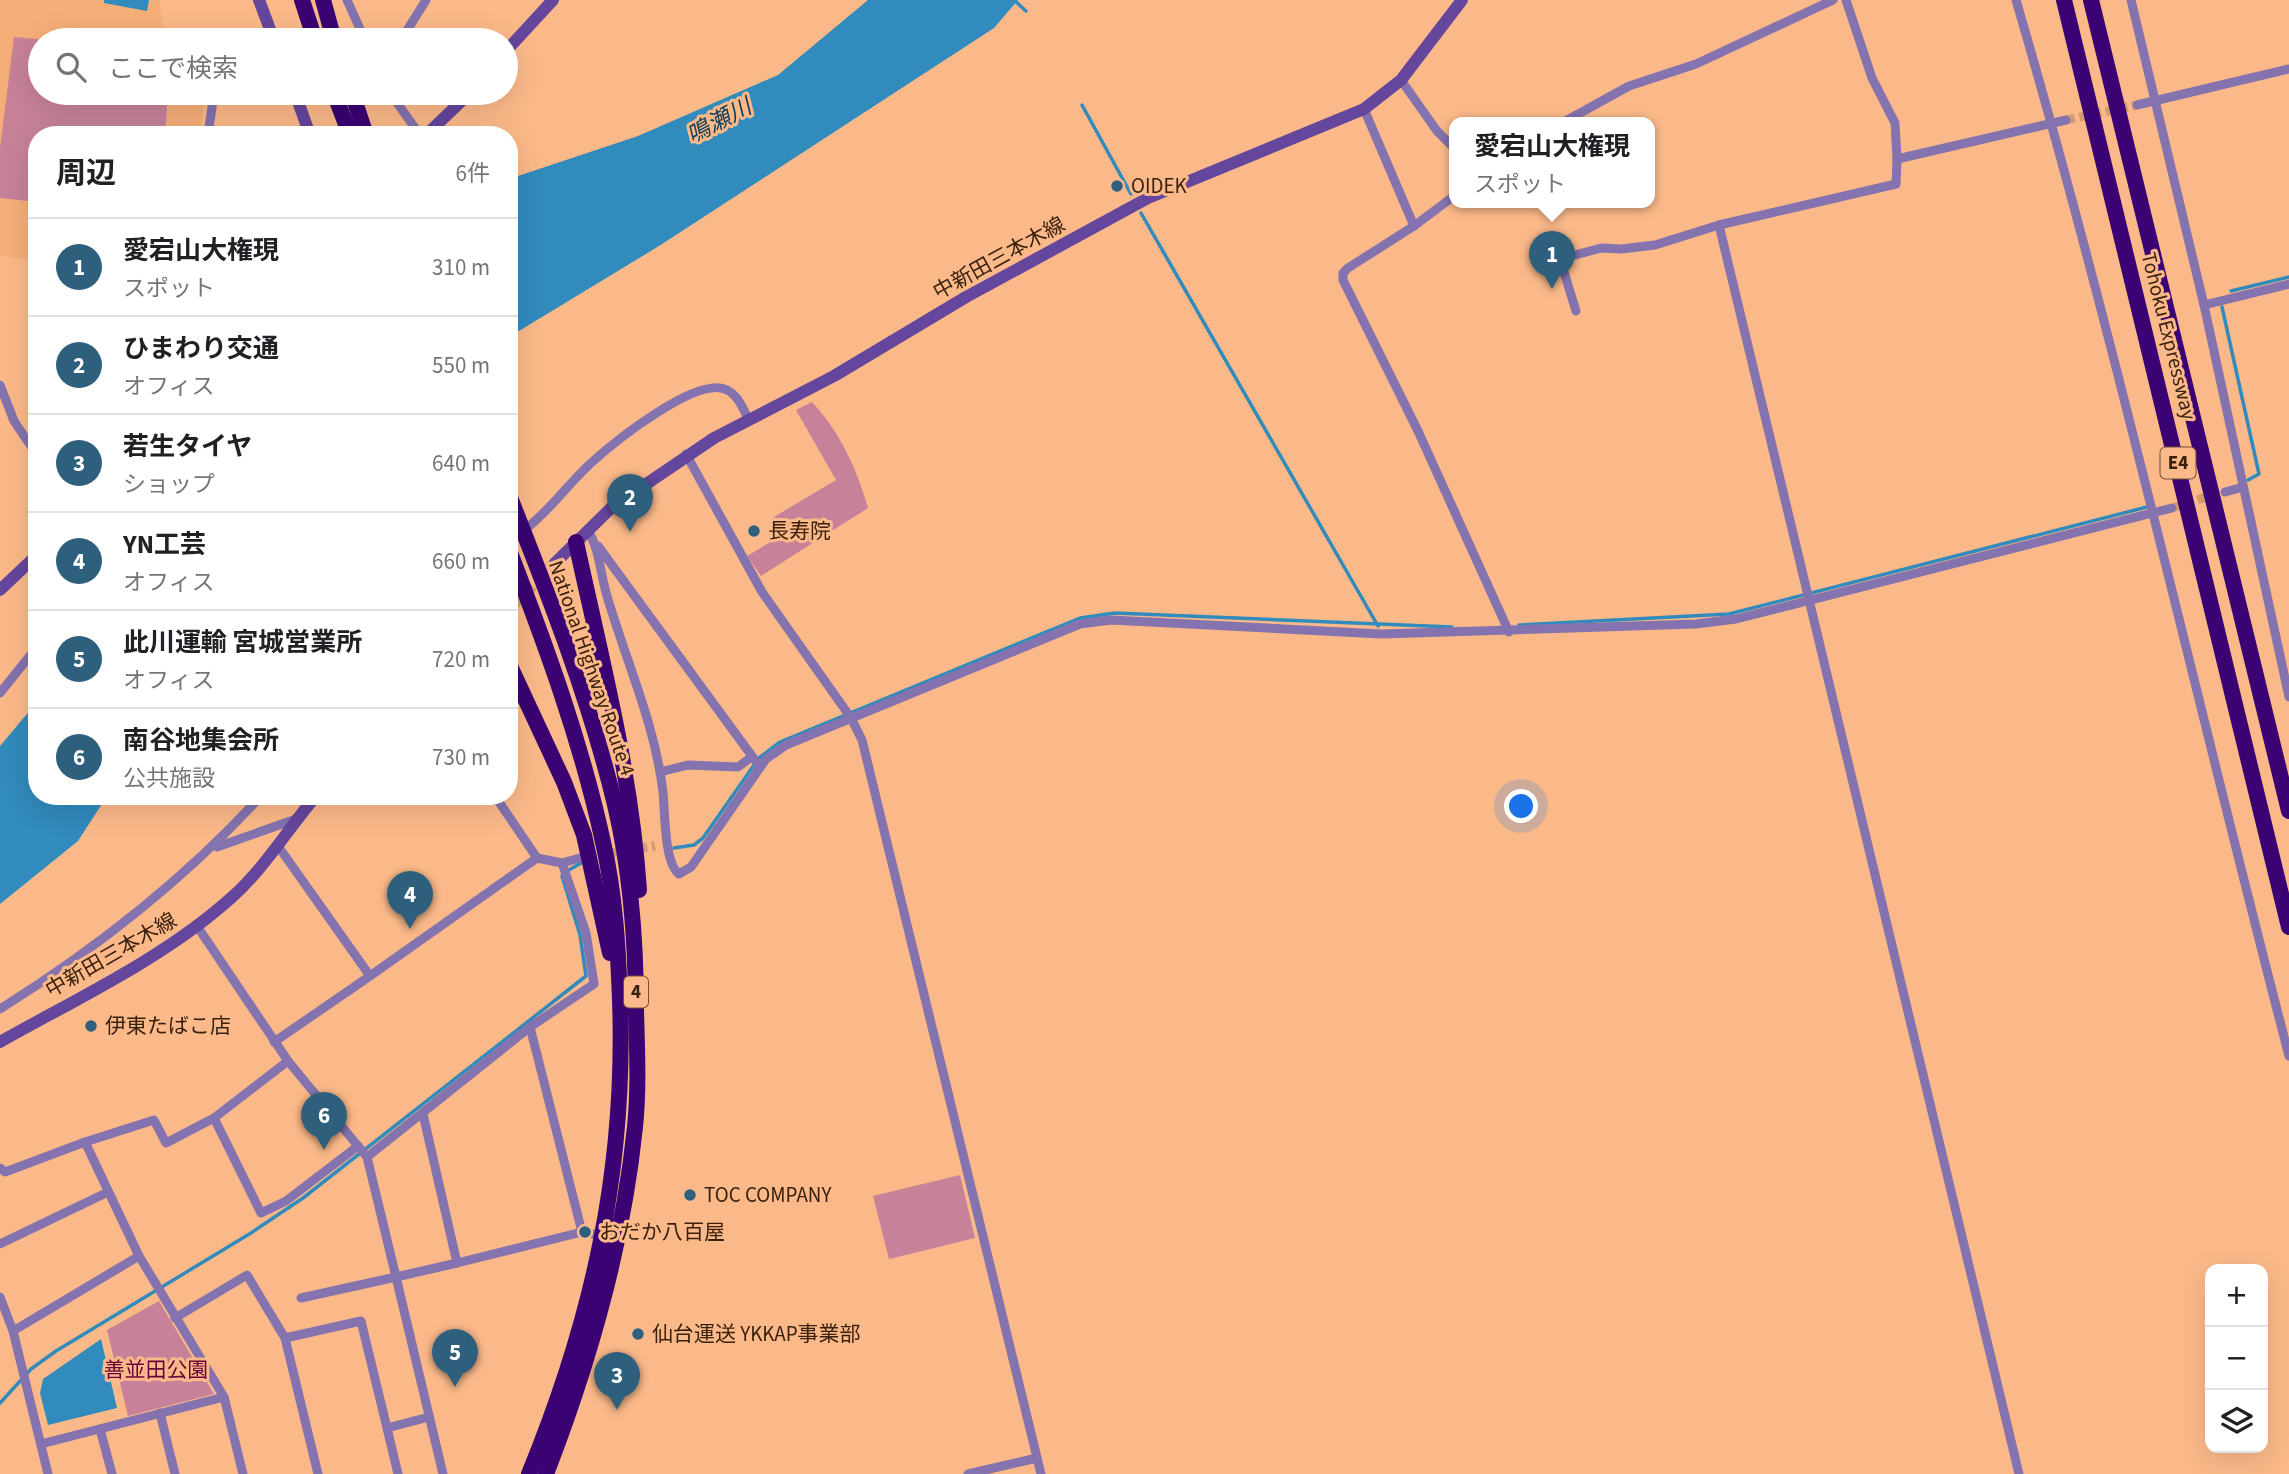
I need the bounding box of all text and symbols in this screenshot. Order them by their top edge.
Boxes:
search box [28,28,518,105]
icon: search [52,48,90,86]
text: ここで検索 [108,50,238,87]
water label: 鳴瀬川 [681,89,760,152]
popup [1449,117,1655,208]
text: 愛宕山大権現 [1474,128,1630,165]
text: 周辺 [56,152,116,195]
text: 6件 [456,157,490,190]
text: スポット [1474,168,1566,201]
place label: OIDEK [1131,171,1187,201]
marker: OIDEK [1109,178,1125,194]
street label: 中新田三本木線 [927,209,1071,307]
pin: 1 [1529,231,1575,289]
text: 愛宕山大権現 [123,232,279,269]
street label: Tohoku Expressway [2134,249,2204,423]
text: 1 [73,251,85,284]
text: 310 m [432,251,490,284]
text: スポット [123,272,215,305]
text: ひまわり交通 [123,330,279,367]
text: 2 [73,349,85,382]
text: 550 m [432,349,490,382]
text: オフィス [123,370,215,403]
text: 若生タイヤ [123,428,252,465]
text: 3 [73,447,85,480]
text: 640 m [432,447,490,480]
road number: E4 [2160,447,2196,478]
text: ショップ [123,468,215,501]
pin: 2 [607,474,653,532]
place label: 長寿院 [768,516,831,546]
marker: 長寿院 [746,523,762,539]
text: YN工芸 [123,526,206,563]
text: 4 [73,545,85,578]
text: 660 m [432,545,490,578]
street label: National Highway Route 4 [541,556,643,780]
text: オフィス [123,566,215,599]
text: 此川運輸 宮城営業所 [123,624,362,661]
text: 5 [73,643,85,676]
text: 720 m [432,643,490,676]
text: オフィス [123,664,215,697]
text: 南谷地集会所 [123,722,279,759]
text: 6 [73,741,85,774]
text: 730 m [432,741,490,774]
text: 公共施設 [123,762,215,795]
your location [1504,789,1538,823]
pin: 4 [387,871,433,929]
street label: 中新田三本木線 [40,905,182,1005]
road number: 4 [624,976,648,1008]
place label: 伊東たばこ店 [105,1011,231,1041]
marker: 伊東たばこ店 [83,1018,99,1034]
pin: 6 [301,1092,347,1150]
place label: TOC COMPANY [704,1180,832,1210]
marker: TOC COMPANY [682,1187,698,1203]
place label: おだか八百屋 [599,1217,725,1247]
marker: おだか八百屋 [577,1224,593,1240]
map controls [2205,1264,2268,1453]
button: + [2205,1264,2268,1327]
place label: 仙台運送 YKKAP事業部 [652,1319,861,1349]
marker: 仙台運送 YKKAP事業部 [630,1326,646,1342]
button: − [2205,1327,2268,1390]
pin: 5 [432,1329,478,1387]
pin: 3 [594,1352,640,1410]
park label: 善並田公園 [104,1355,209,1385]
button: layers [2205,1390,2268,1453]

